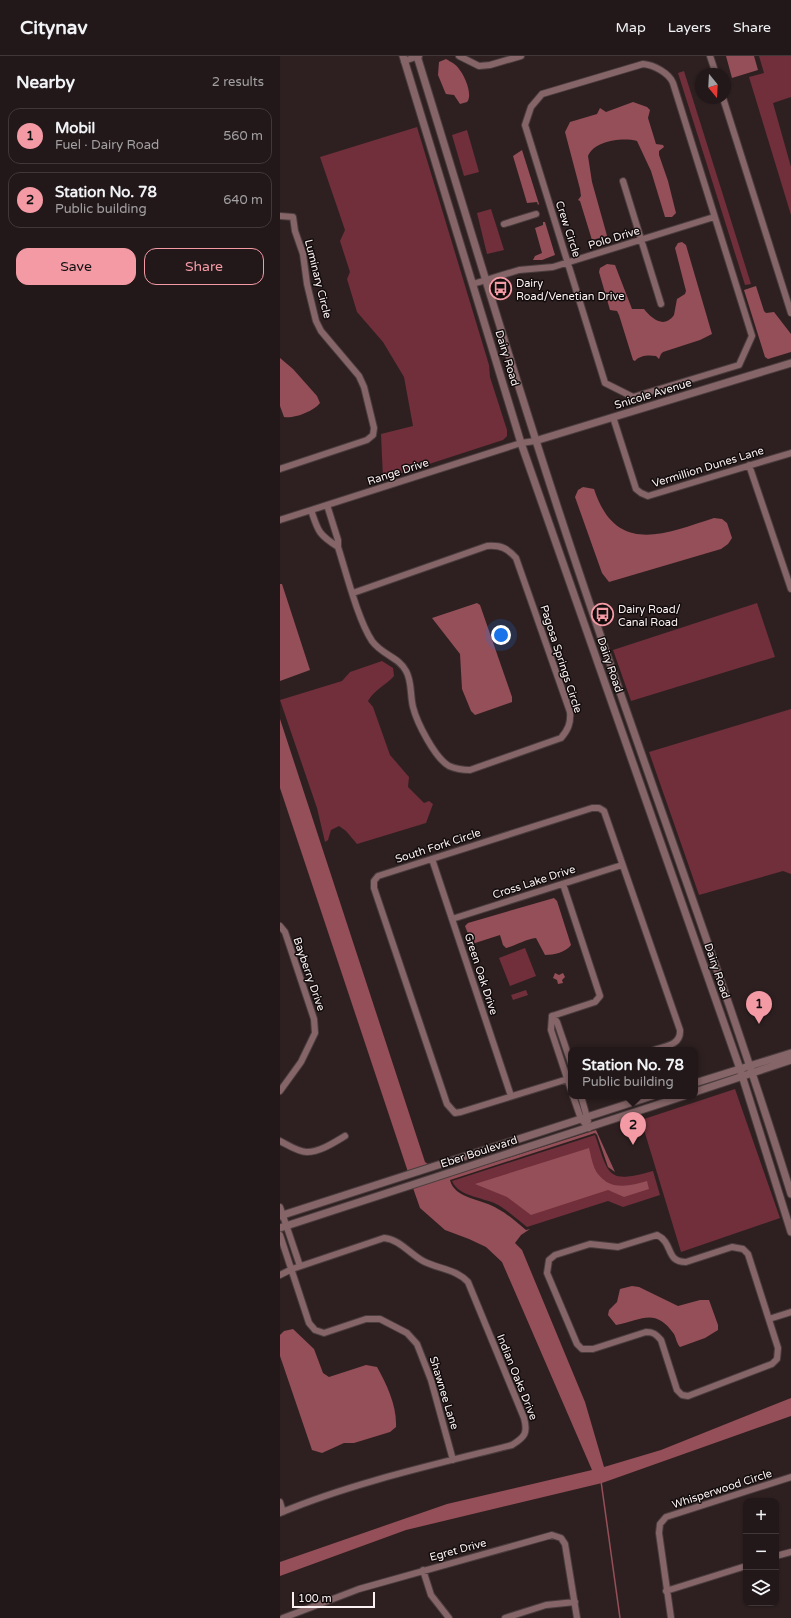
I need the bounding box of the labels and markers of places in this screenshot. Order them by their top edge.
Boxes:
bus stop icon: Dairy Road/Venetian Drive [488,276,514,302]
place label: Dairy Road/Venetian Drive [516,277,624,303]
bus stop icon: Dairy Road/ Canal Road [589,602,615,628]
place label: Dairy Road/ Canal Road [618,603,681,629]
pin: 1 [746,991,772,1024]
pin: 2 [620,1112,646,1145]

